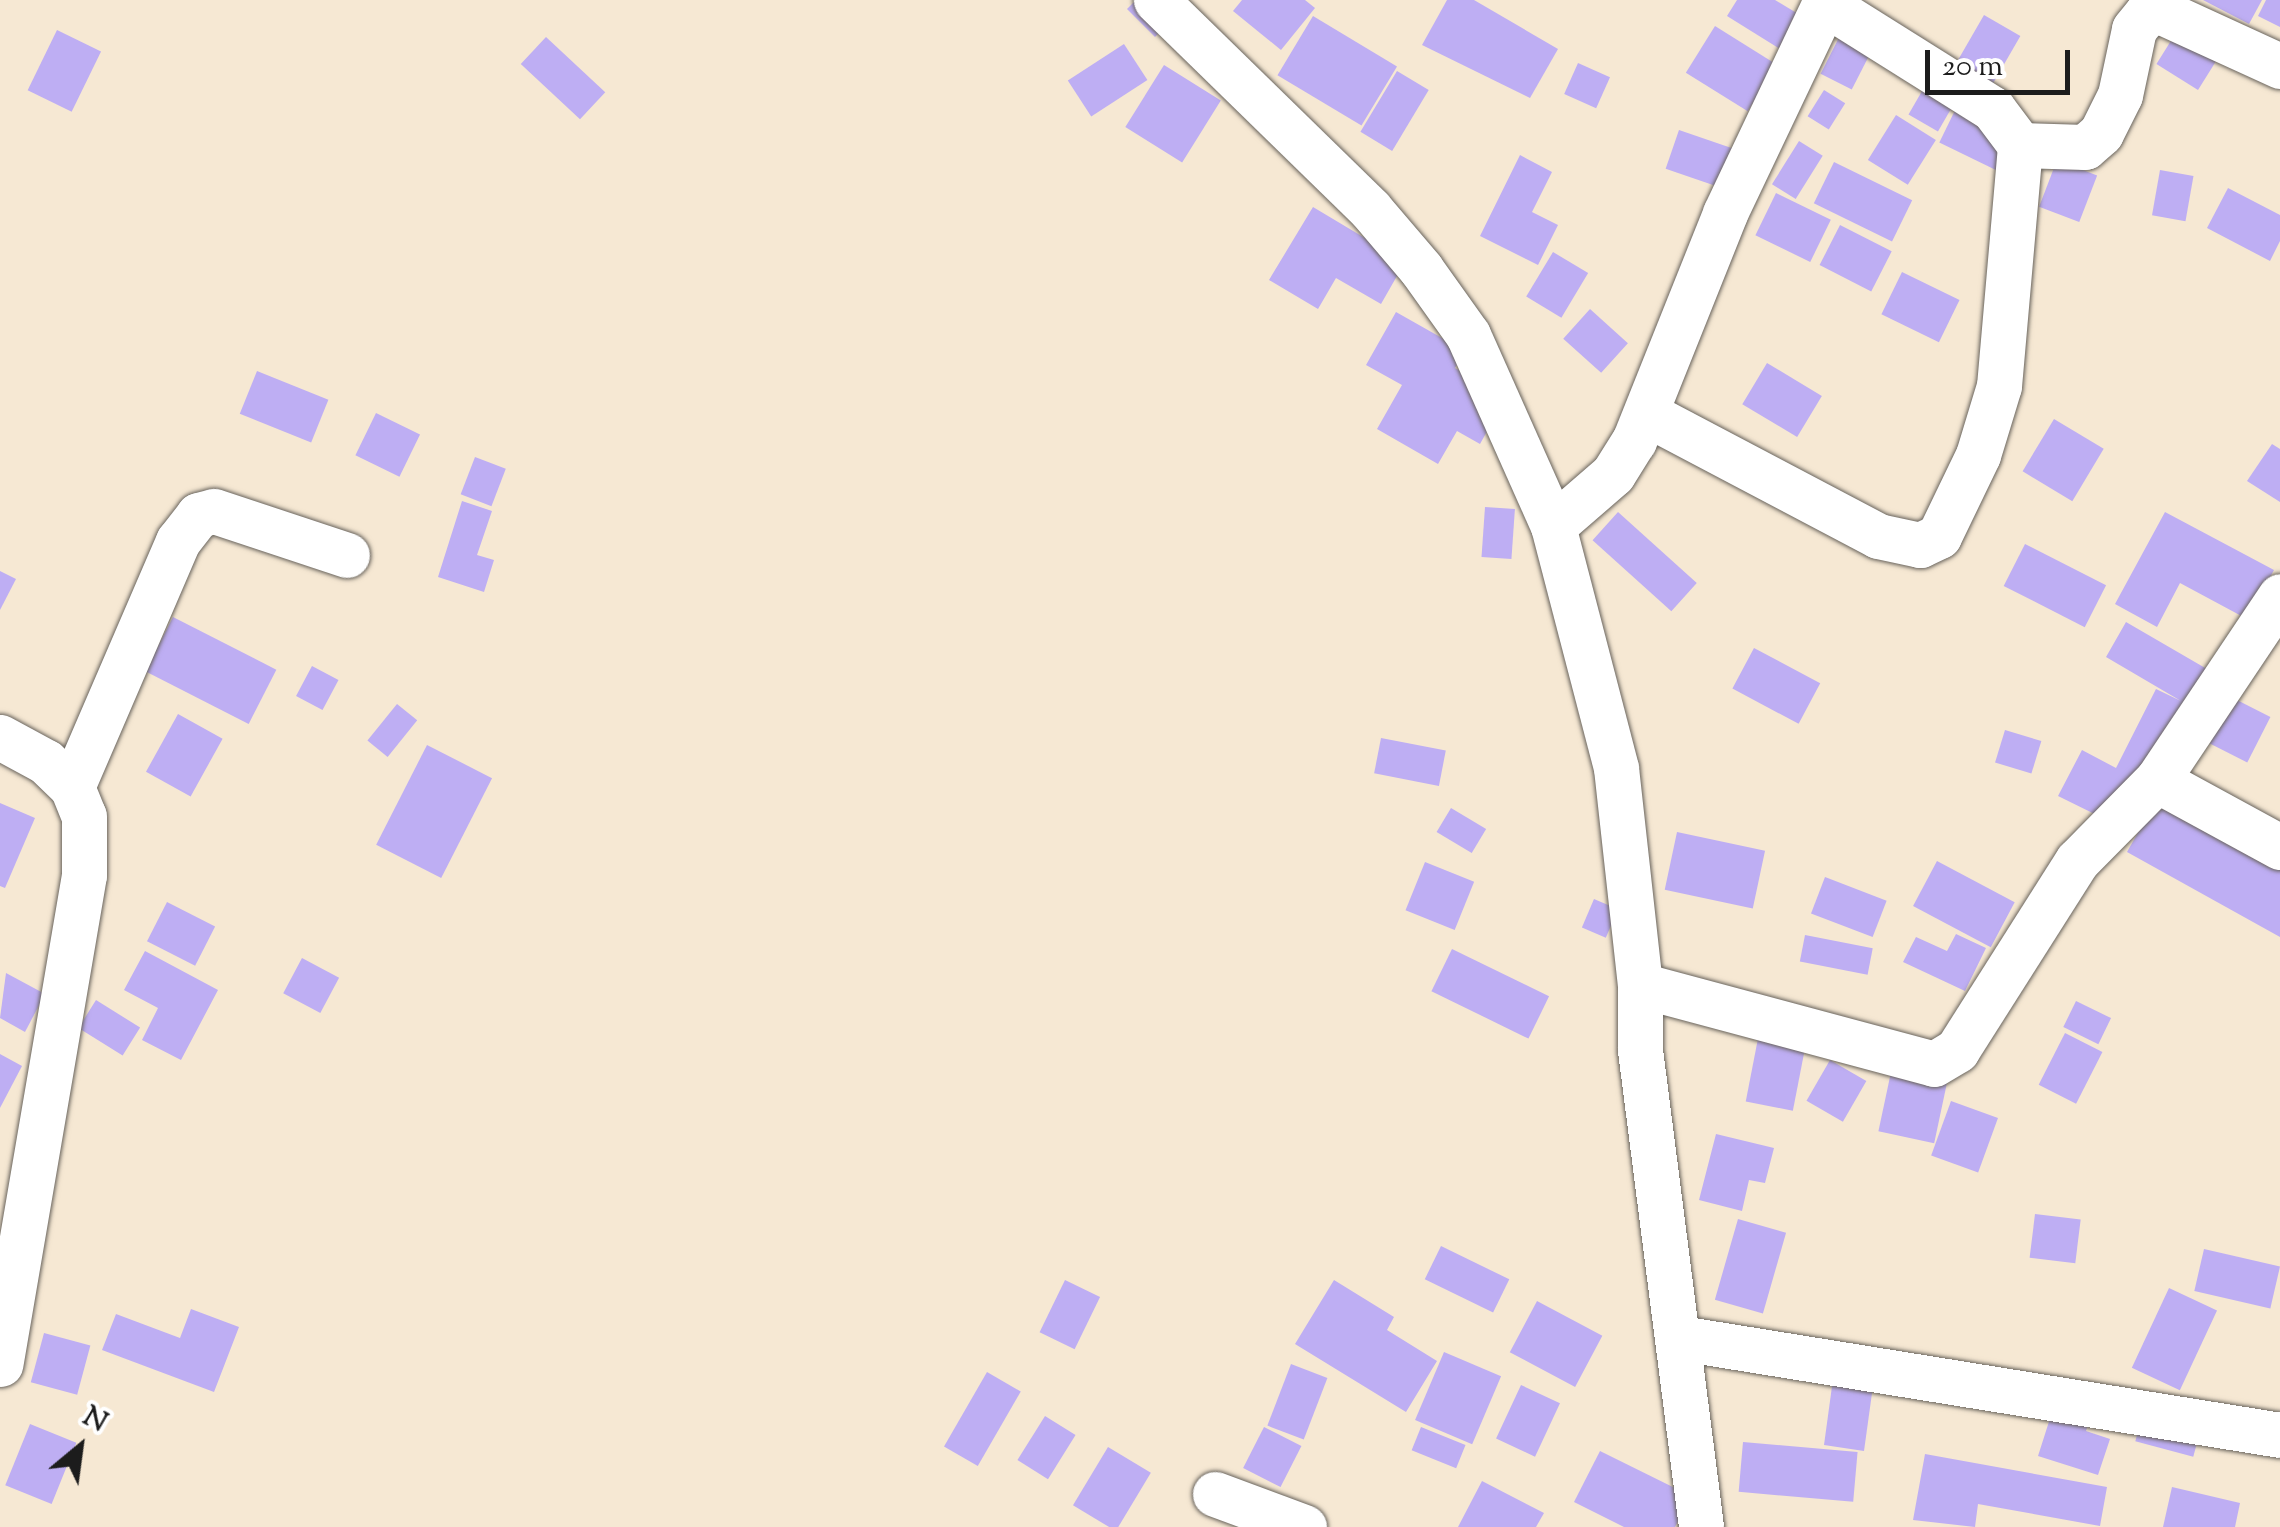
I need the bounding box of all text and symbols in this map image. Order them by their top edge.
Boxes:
scale bar [1930,30,2075,92]
text: 20 m [1942,46,2003,89]
north arrow [30,1397,130,1497]
text: N [75,1398,114,1444]

